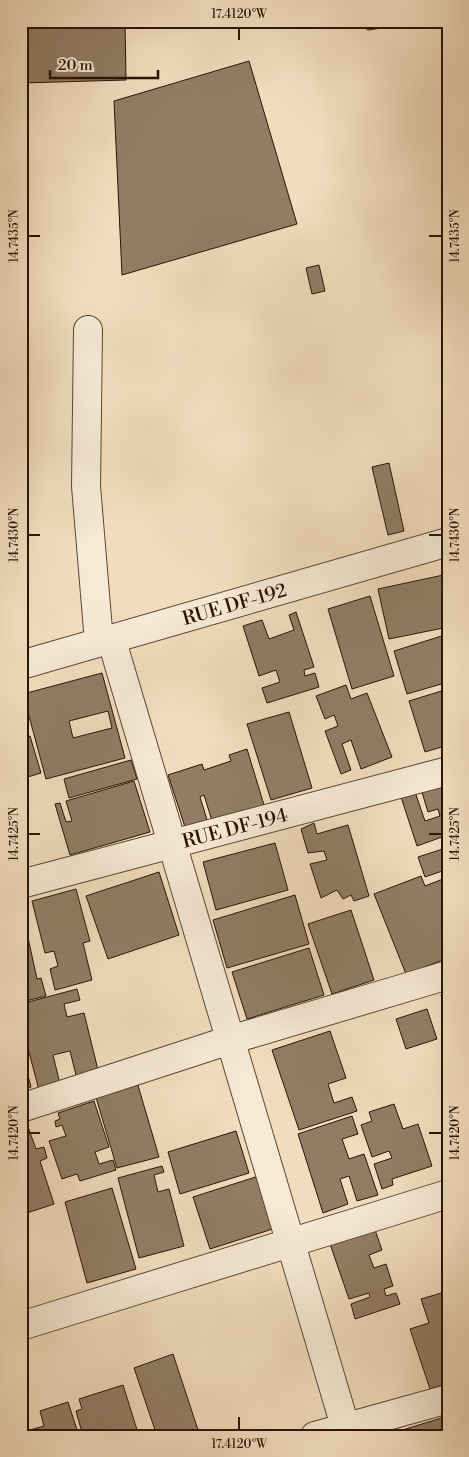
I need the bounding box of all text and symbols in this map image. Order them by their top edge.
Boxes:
text: 17.4120°W [211,7,268,22]
scale bar [50,48,158,80]
text: 20 m [58,56,93,75]
text: 14.7435°N [7,209,22,263]
text: 14.7435°N [448,209,463,263]
text: 14.7430°N [7,507,22,562]
text: 14.7430°N [448,507,463,562]
street label: RUE DF-192 [180,578,290,631]
street label: RUE DF-194 [180,803,290,854]
text: 14.7425°N [7,807,22,861]
text: 14.7425°N [448,807,463,861]
text: 14.7420°N [7,1105,22,1161]
text: 14.7420°N [448,1105,463,1161]
text: 17.4120°W [211,1437,268,1452]

